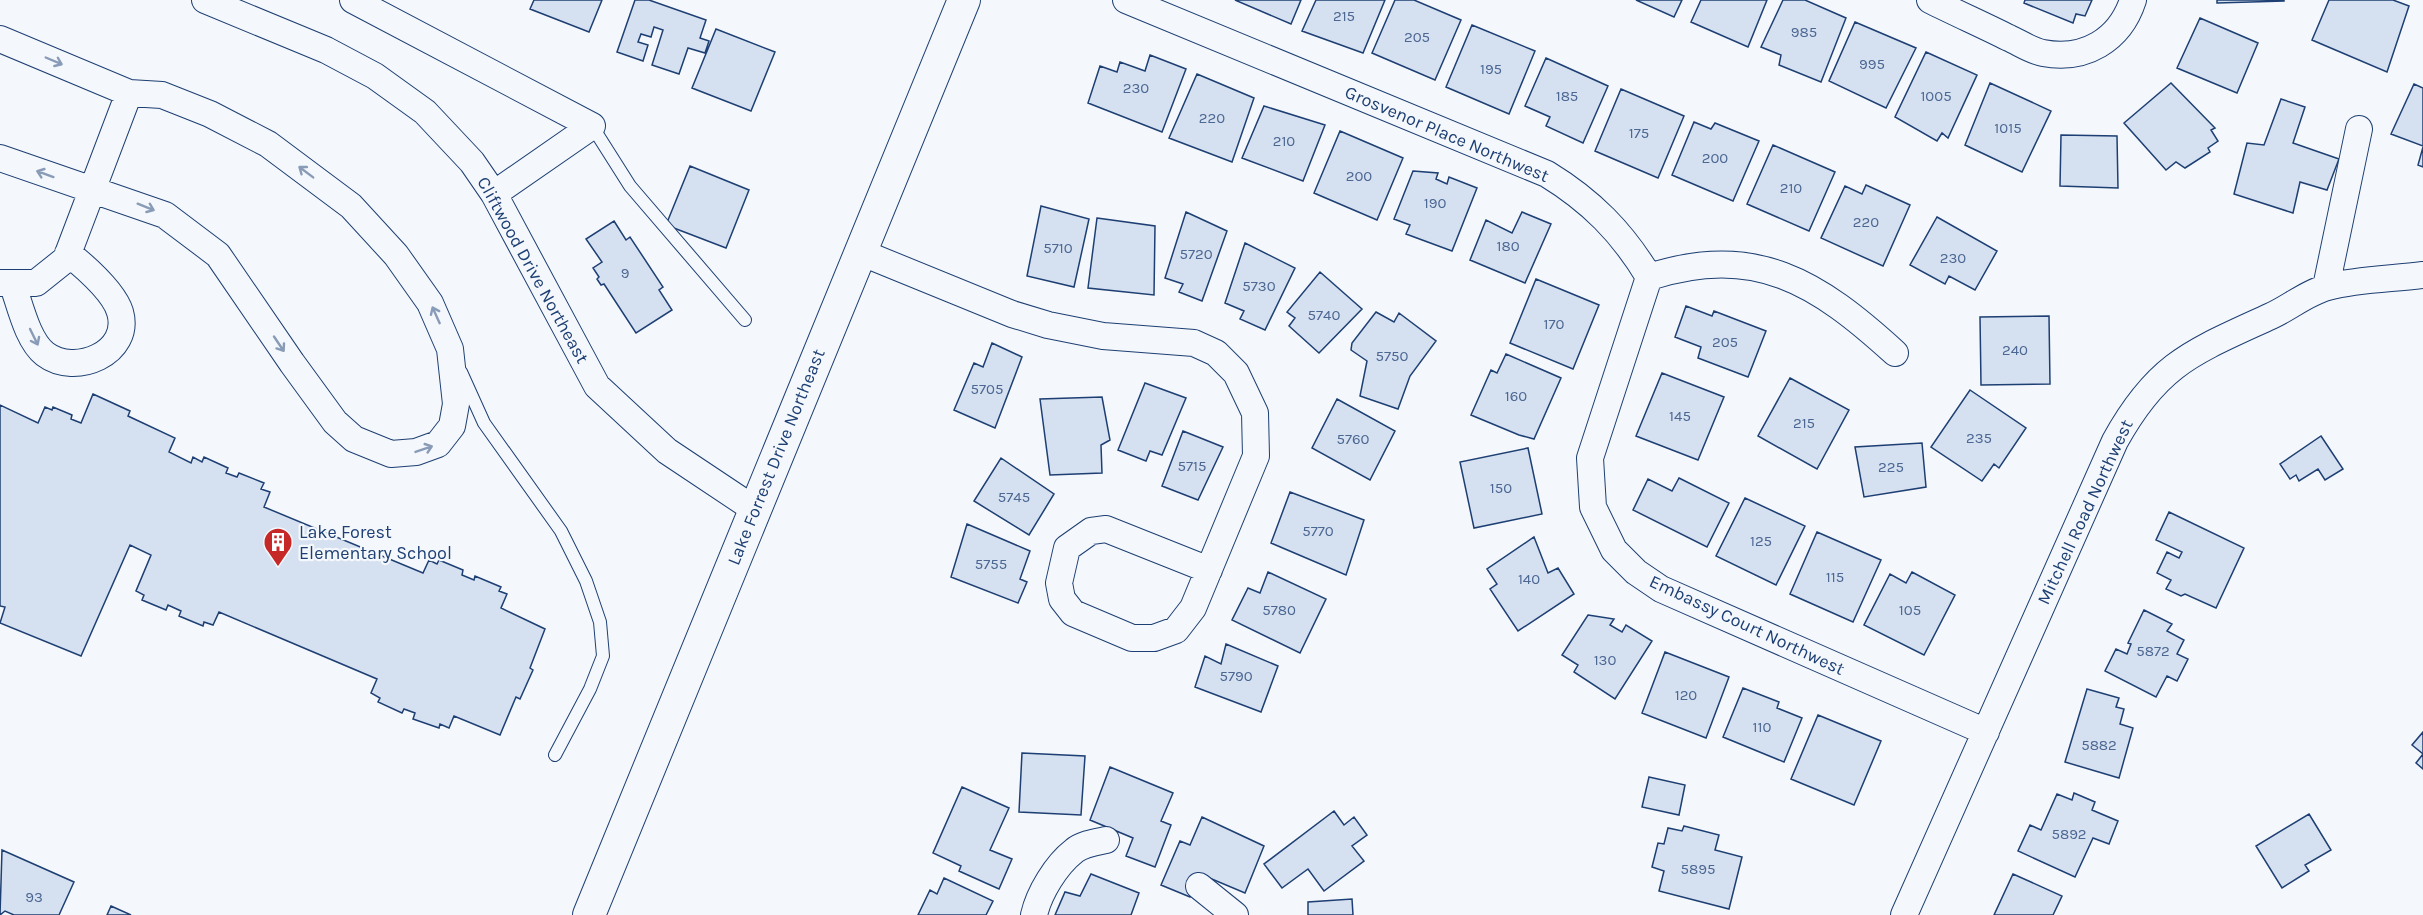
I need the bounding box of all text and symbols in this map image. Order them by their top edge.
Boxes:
house number: 215 [1333,7,1355,25]
house number: 985 [1791,23,1817,41]
house number: 205 [1404,28,1430,46]
house number: 995 [1859,55,1885,73]
one-way arrow [44,56,63,67]
house number: 195 [1480,60,1502,78]
house number: 230 [1123,79,1149,97]
street label: Grosvenor Place Northwest [1342,81,1553,187]
house number: 185 [1556,87,1578,105]
house number: 1005 [1920,87,1952,105]
house number: 220 [1199,109,1225,127]
house number: 1015 [1994,119,2022,137]
house number: 175 [1629,124,1649,142]
house number: 210 [1273,132,1295,150]
house number: 200 [1702,149,1728,167]
one-way arrow [298,166,314,179]
house number: 200 [1346,167,1372,185]
one-way arrow [36,168,55,179]
street label: Cliftwood Drive Northeast [472,173,594,367]
house number: 210 [1780,179,1802,197]
house number: 190 [1424,194,1446,212]
one-way arrow [137,202,155,213]
house number: 220 [1853,213,1879,231]
house number: 180 [1496,237,1520,255]
house number: 5710 [1043,239,1073,257]
house number: 5720 [1179,245,1213,263]
house number: 230 [1940,249,1966,267]
house number: 9 [621,264,629,282]
house number: 5730 [1242,277,1276,295]
one-way arrow [429,306,440,324]
house number: 5740 [1308,306,1340,324]
house number: 170 [1544,315,1565,333]
one-way arrow [28,328,40,346]
house number: 205 [1712,333,1738,351]
one-way arrow [273,336,285,352]
house number: 240 [2002,341,2028,359]
street label: Lake Forrest Drive Northeast [722,345,830,568]
house number: 5750 [1376,347,1409,365]
house number: 5705 [971,380,1003,398]
house number: 160 [1505,387,1527,405]
house number: 145 [1669,407,1691,425]
house number: 215 [1793,414,1815,432]
street label: Mitchell Road Northwest [2032,416,2138,608]
house number: 235 [1966,429,1992,447]
house number: 5760 [1337,430,1370,448]
one-way arrow [415,443,433,454]
house number: 5715 [1178,457,1206,475]
house number: 225 [1878,458,1904,476]
house number: 150 [1490,479,1512,497]
house number: 5745 [998,488,1030,506]
place label: Lake Forest Elementary School [299,521,452,564]
house number: 5770 [1302,522,1334,540]
building icon: Lake Forest Elementary School [262,526,294,568]
house number: 125 [1750,532,1772,550]
house number: 5755 [975,555,1007,573]
house number: 115 [1826,568,1844,586]
house number: 140 [1518,570,1540,588]
street label: Embassy Court Northwest [1646,570,1848,680]
house number: 5780 [1262,601,1296,619]
house number: 105 [1899,601,1921,619]
house number: 5872 [2136,642,2170,660]
house number: 130 [1594,651,1616,669]
house number: 5790 [1219,667,1253,685]
house number: 120 [1675,686,1697,704]
house number: 110 [1753,718,1772,736]
house number: 5882 [2081,736,2117,754]
house number: 5892 [2051,825,2087,843]
house number: 5895 [1681,860,1715,878]
house number: 93 [25,888,43,906]

